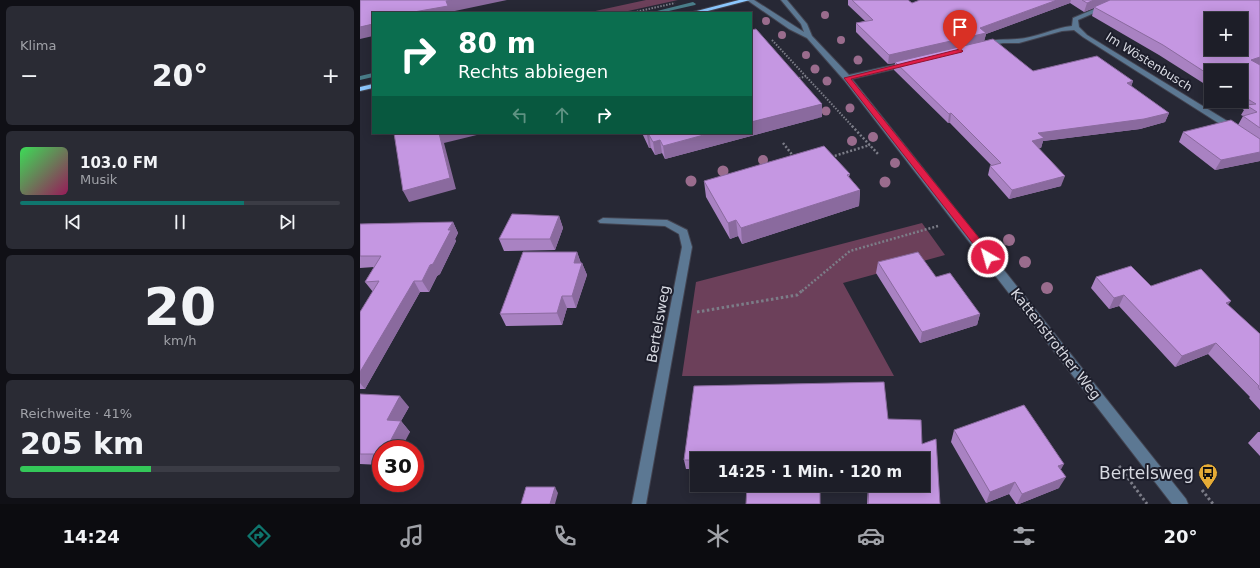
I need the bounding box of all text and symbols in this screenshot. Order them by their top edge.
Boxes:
pin [943,10,977,51]
map controls [1204,12,1248,108]
button: + [1204,12,1248,56]
icon: arrive [949,16,971,38]
text: 80 m [458,27,536,60]
icon: right [392,28,444,80]
street label: Im Wöstenbusch [1103,30,1195,94]
text: Klima [20,38,56,53]
text: 20° [152,58,208,93]
text: Rechts abbiegen [458,61,608,82]
text: − [20,63,38,88]
text: + [322,63,340,88]
button: − [1204,64,1248,108]
icon: left [509,104,531,126]
icon: ahead [551,104,573,126]
icon: right [593,104,615,126]
text: 103.0 FM [80,154,158,172]
text: Musik [80,172,117,187]
icon: previous [62,211,84,233]
icon: pause [169,211,191,233]
icon: next [276,211,298,233]
position arrow [967,236,1009,278]
text: 20 [144,277,216,337]
street label: Bertelsweg [643,284,673,364]
street label: Kattenstrother Weg [1008,285,1104,403]
text: km/h [164,333,196,348]
text: Reichweite · 41% [20,406,132,421]
text: 205 km [20,426,144,461]
speed limit sign: 30 [372,440,424,492]
bus stop icon: Bertelsweg [1197,462,1219,490]
text: 14:25 · 1 Min. · 120 m [718,463,902,481]
place label: Bertelsweg [1099,463,1194,483]
icon: directions [245,522,273,550]
icon: music [398,522,426,550]
icon: phone [551,522,579,550]
icon: climate [704,522,732,550]
icon: car [857,522,885,550]
icon: filters [1010,522,1038,550]
text: 14:24 [63,526,120,547]
text: 20° [1163,526,1197,547]

